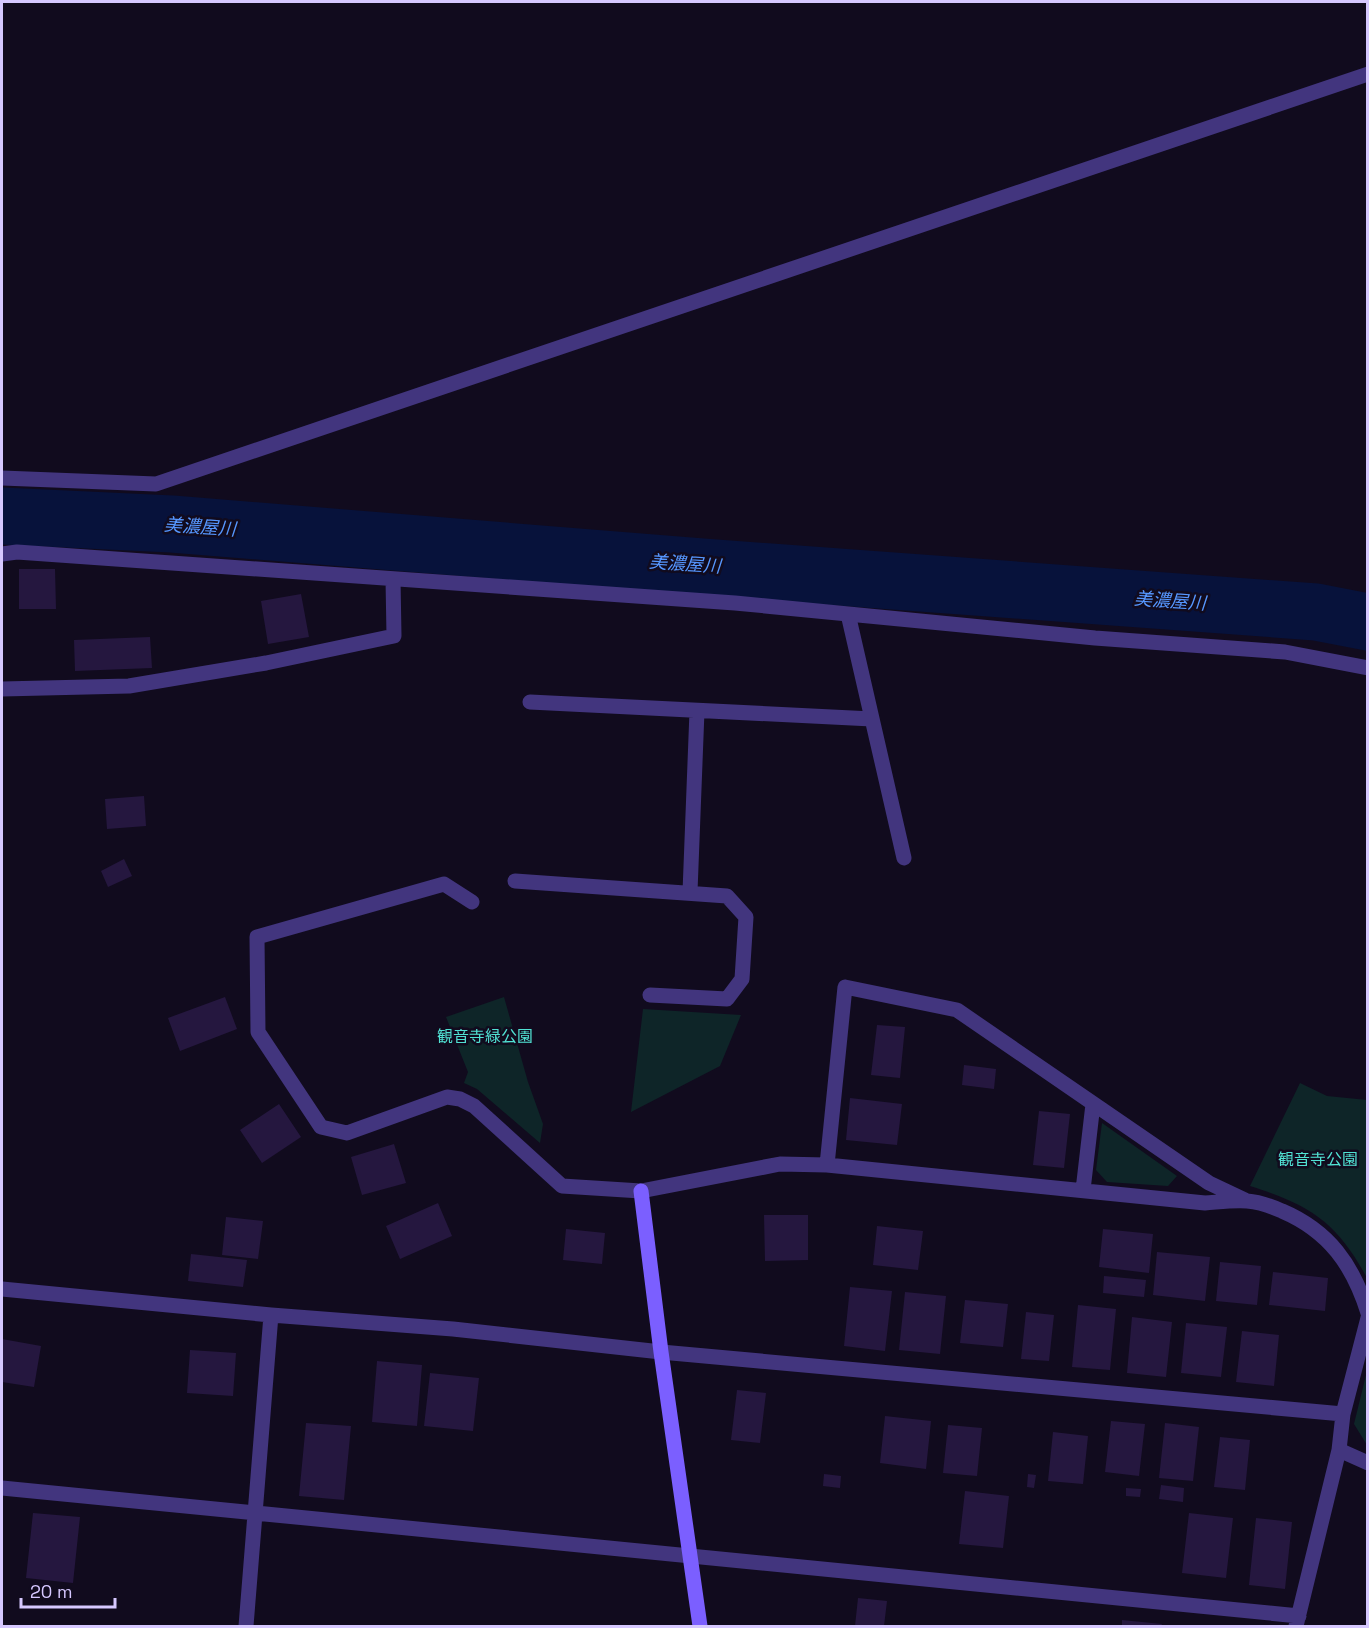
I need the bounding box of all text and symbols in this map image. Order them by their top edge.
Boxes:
water label: 美濃屋川 [163,513,239,541]
water label: 美濃屋川 [648,550,724,578]
water label: 美濃屋川 [1133,587,1209,615]
park label: 観音寺緑公園 [437,1026,533,1047]
park label: 観音寺公園 [1278,1149,1358,1170]
scale bar [21,1571,116,1609]
text: 20 m [30,1580,73,1603]

